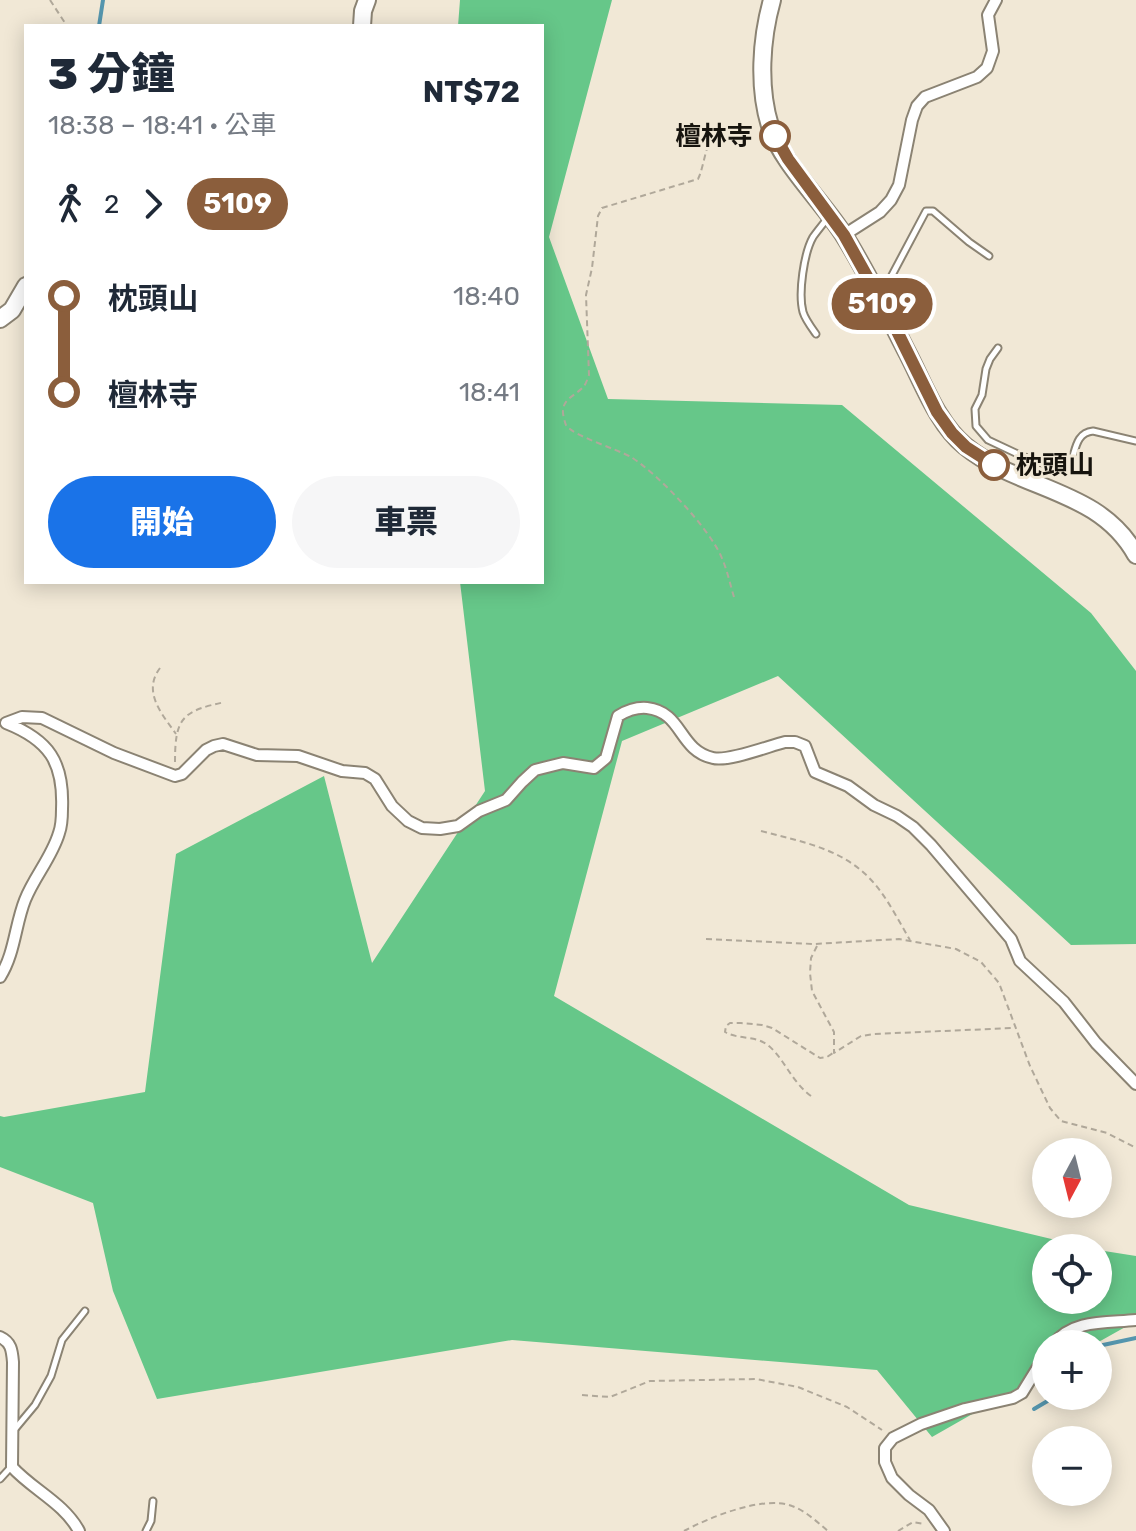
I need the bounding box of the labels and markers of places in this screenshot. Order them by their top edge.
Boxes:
place label: 檀林寺 [675,121,753,152]
marker: 檀林寺 [760,121,790,151]
marker: 枕頭山 [979,450,1009,480]
place label: 枕頭山 [1016,450,1094,481]

